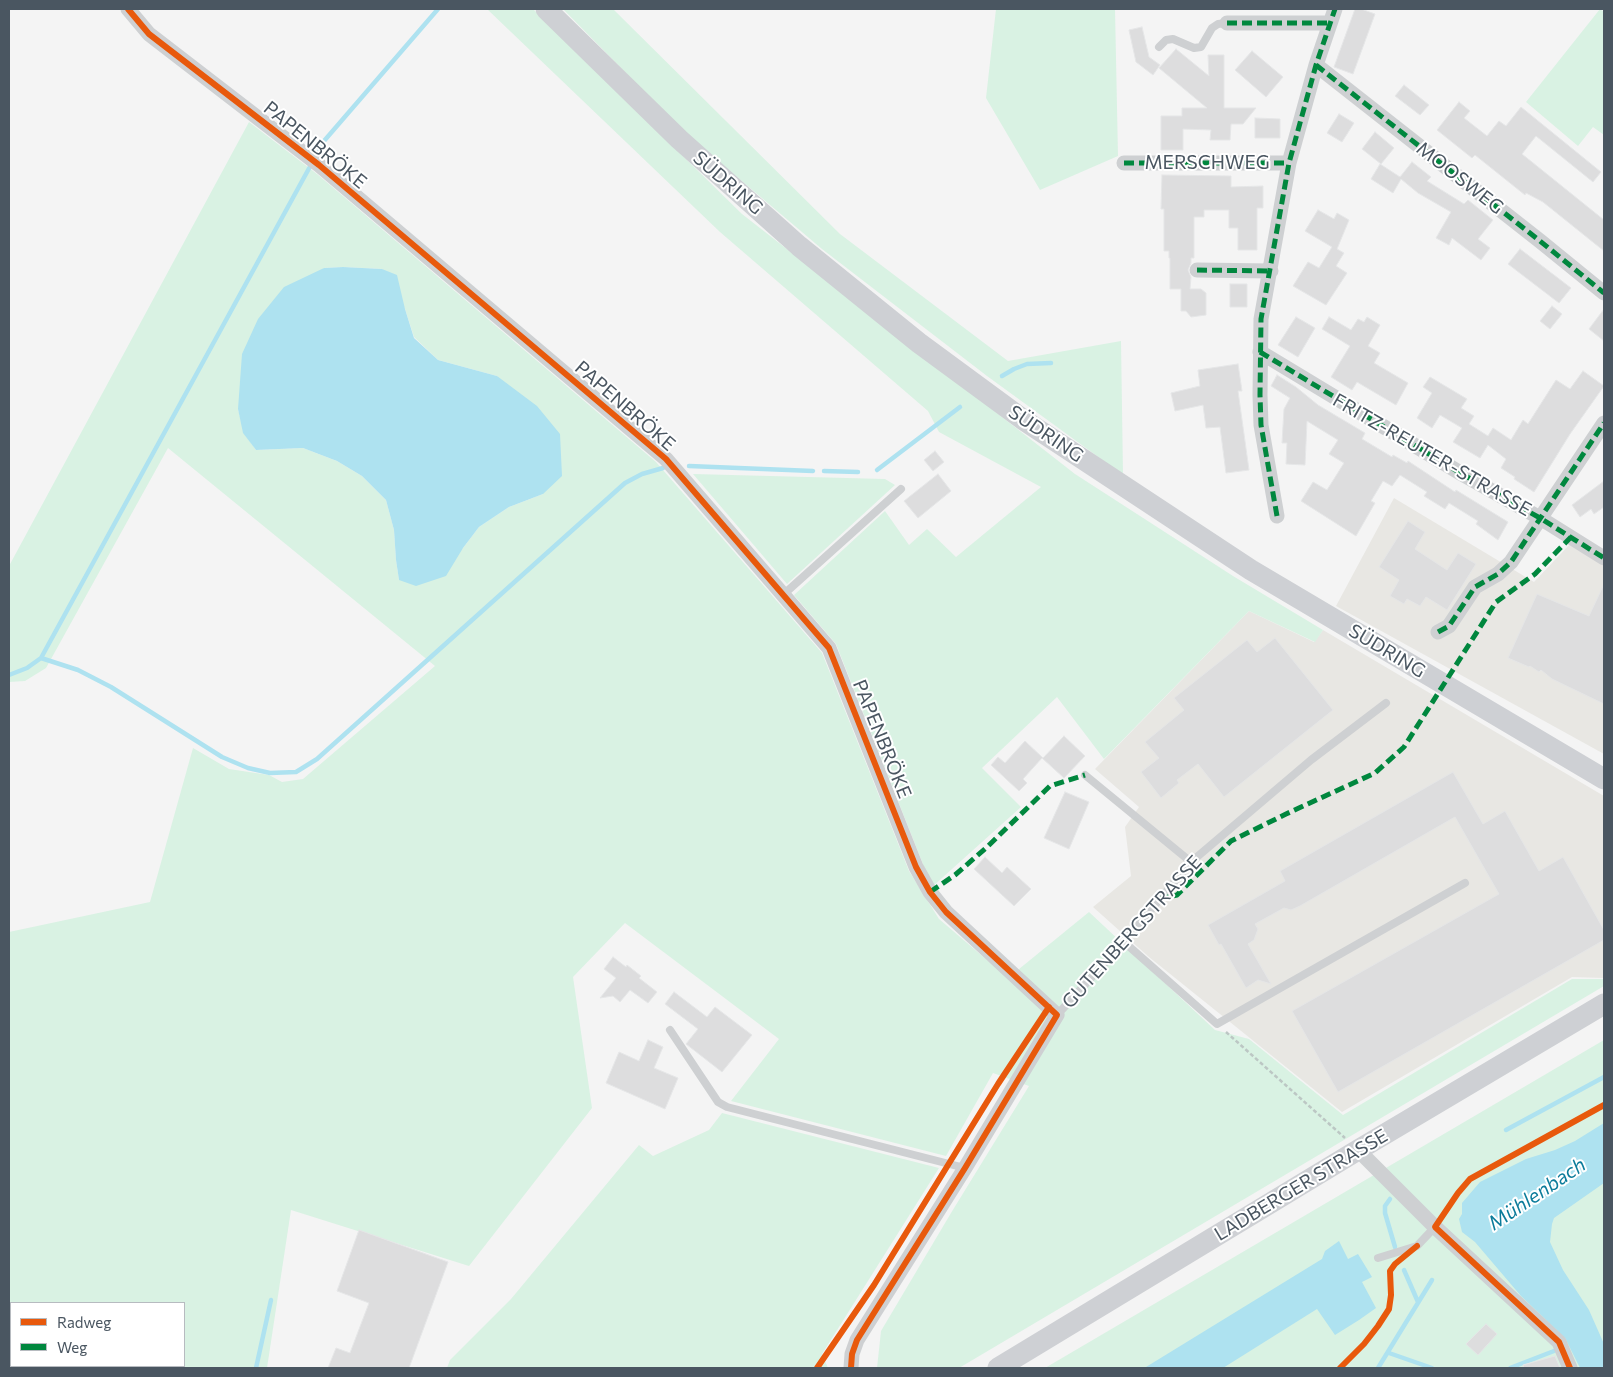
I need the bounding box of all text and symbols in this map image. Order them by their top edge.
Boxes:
street label: PAPENBRÖKE [259,97,371,193]
street label: MOOSWEG [1412,137,1508,219]
street label: SÜDRING [688,146,768,220]
street label: MERSCHWEG [1144,152,1270,174]
street label: PAPENBRÖKE [570,356,680,456]
street label: FRITZ-REUTER-STRASSE [1329,389,1535,521]
street label: SÜDRING [1004,401,1088,467]
street label: SÜDRING [1345,619,1429,683]
street label: PAPENBRÖKE [848,676,916,802]
street label: GUTENBERGSTRASSE [1057,851,1207,1013]
street label: LADBERGER STRASSE [1210,1124,1392,1246]
water label: Mühlenbach [1484,1153,1590,1235]
legend [10,1302,185,1367]
text: Radweg [57,1313,111,1331]
text: Weg [57,1338,87,1356]

